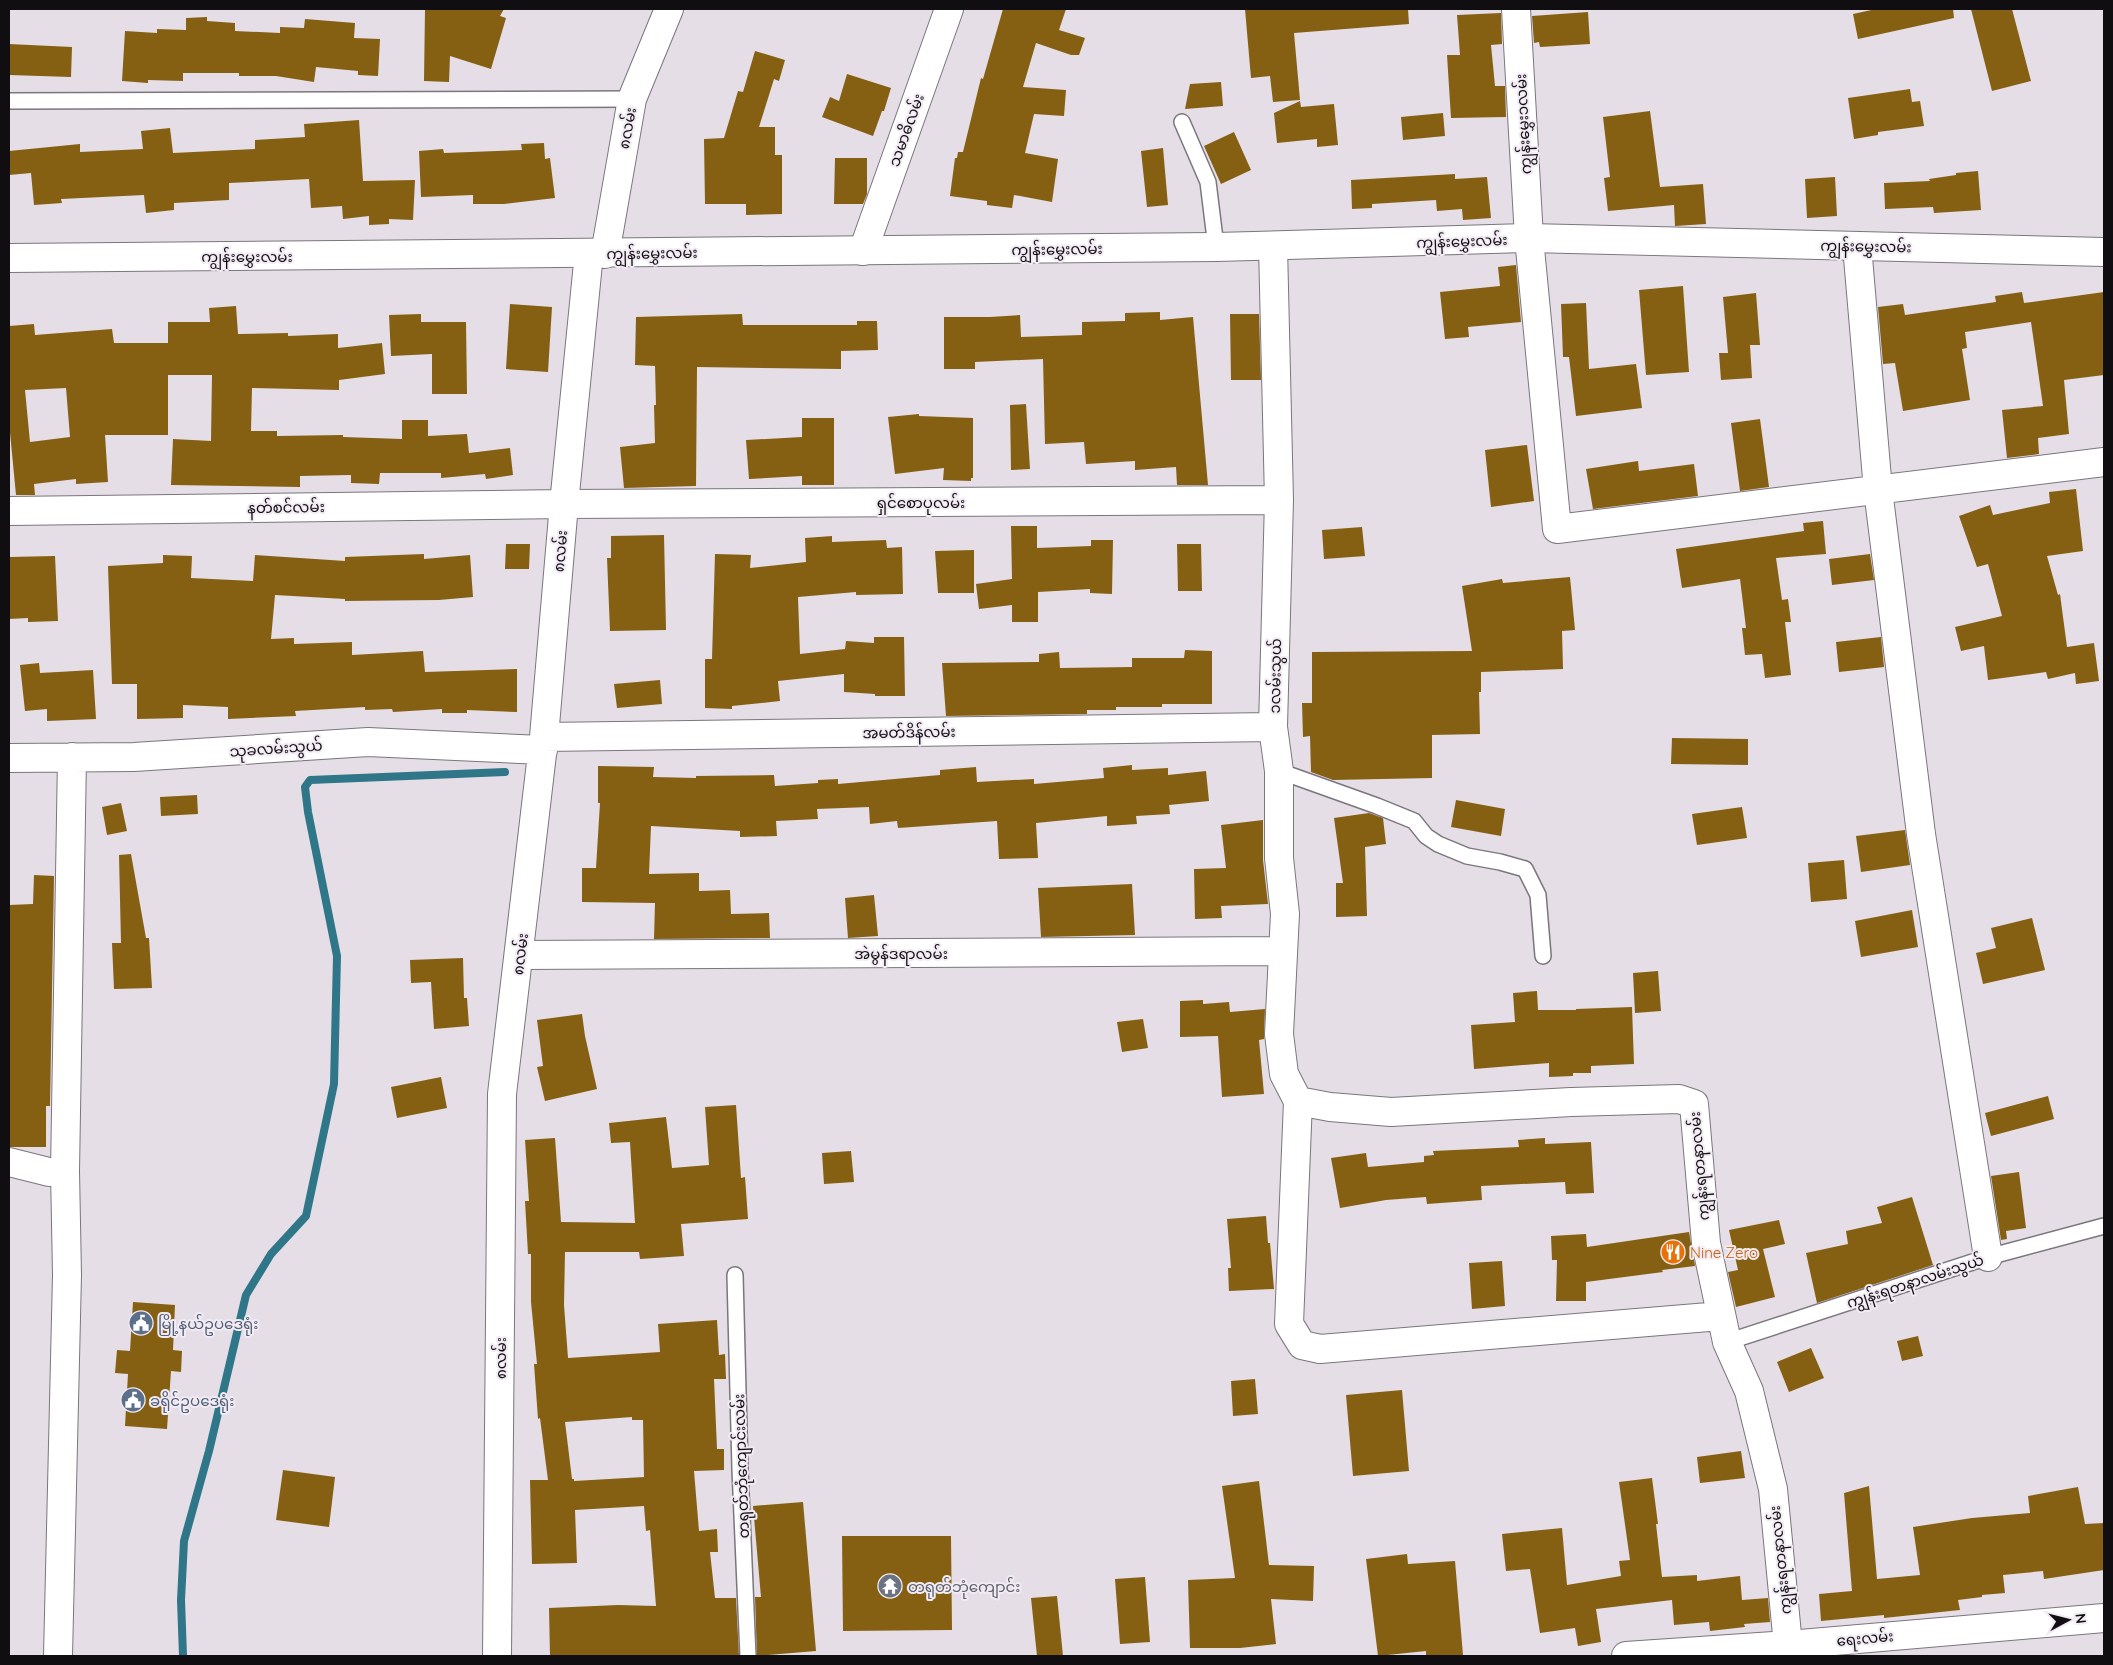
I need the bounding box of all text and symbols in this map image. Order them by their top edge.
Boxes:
street label: ကျွန်းမွှေး၁လမ်း [1511,73,1539,175]
street label: သမာဓိလမ်း [884,91,928,169]
street label: ၈လမ်း [614,106,640,150]
street label: ကျွန်းမွှေးလမ်း [1416,230,1508,256]
street label: ကျွန်းမွှေးလမ်း [1820,236,1912,260]
street label: ကျွန်းမွှေးလမ်း [1011,239,1103,263]
street label: ကျွန်းမွှေးလမ်း [606,243,698,267]
street label: ကျွန်းမွှေးလမ်း [201,247,293,270]
street label: ရှင်စောပုလမ်း [877,493,965,515]
street label: နတ်စင်လမ်း [247,497,325,520]
street label: ၈လမ်း [549,529,571,573]
street label: ၁လမ်းသွယ် [1265,638,1287,714]
street label: အမတ်ဒိန်လမ်း [862,722,956,745]
street label: သုခလမ်းသွယ် [229,735,323,764]
street label: ၈လမ်း [508,932,532,976]
street label: အဲမွန်ဒရာလမ်း [854,944,948,966]
street label: ကျွန်းရတနာလမ်း [1685,1110,1717,1221]
restaurant icon: Nine Zero [1660,1239,1686,1265]
place label: Nine Zero [1690,1243,1758,1262]
street label: ကျွန်းရတနာလမ်းသွယ် [1844,1250,1987,1316]
public building icon: မြို့နယ်ဥပဒေရုံး [128,1310,154,1336]
place label: မြို့နယ်ဥပဒေရုံး [158,1314,258,1336]
street label: ၈လမ်း [491,1337,510,1379]
public building icon: ခရိုင်ဥပဒေရုံး [120,1387,146,1413]
place label: ခရိုင်ဥပဒေရုံး [150,1391,234,1413]
street label: တရုတ်ဘုံကျောင်းလမ်း [729,1393,756,1539]
street label: ကျွန်းရတနာလမ်း [1765,1504,1799,1615]
temple icon: တရုတ်ဘုံကျောင်း [877,1573,903,1599]
place label: တရုတ်ဘုံကျောင်း [908,1577,1021,1599]
north arrow [2043,1595,2093,1645]
text: N [2071,1612,2090,1625]
street label: ရေးလမ်း [1836,1626,1894,1653]

